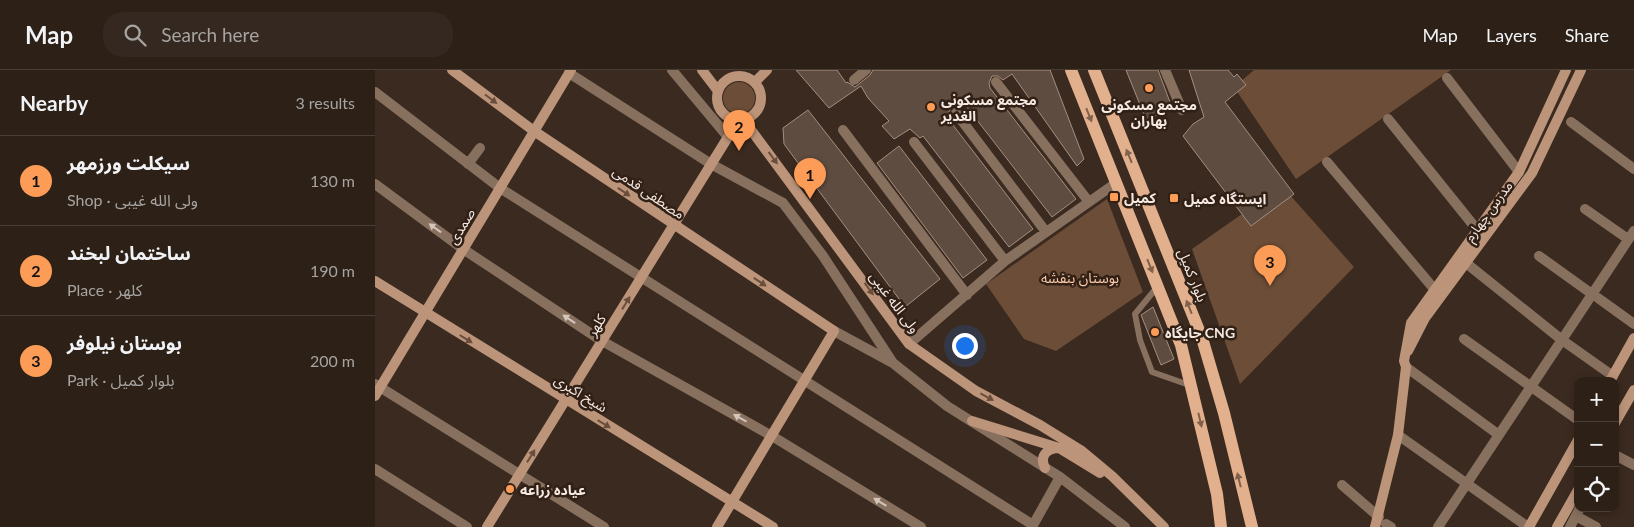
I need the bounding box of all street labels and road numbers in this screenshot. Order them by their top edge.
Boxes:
street label: مصطفی قدمی [609,162,688,223]
street label: مدرس چهارم [1460,177,1518,246]
street label: صمدی [444,205,479,248]
street label: بلوار کمیل [1174,246,1211,305]
street label: ولی الله غیبی [866,268,924,337]
street label: کلهر [582,311,610,340]
street label: شیخ اکبری [550,371,611,418]

